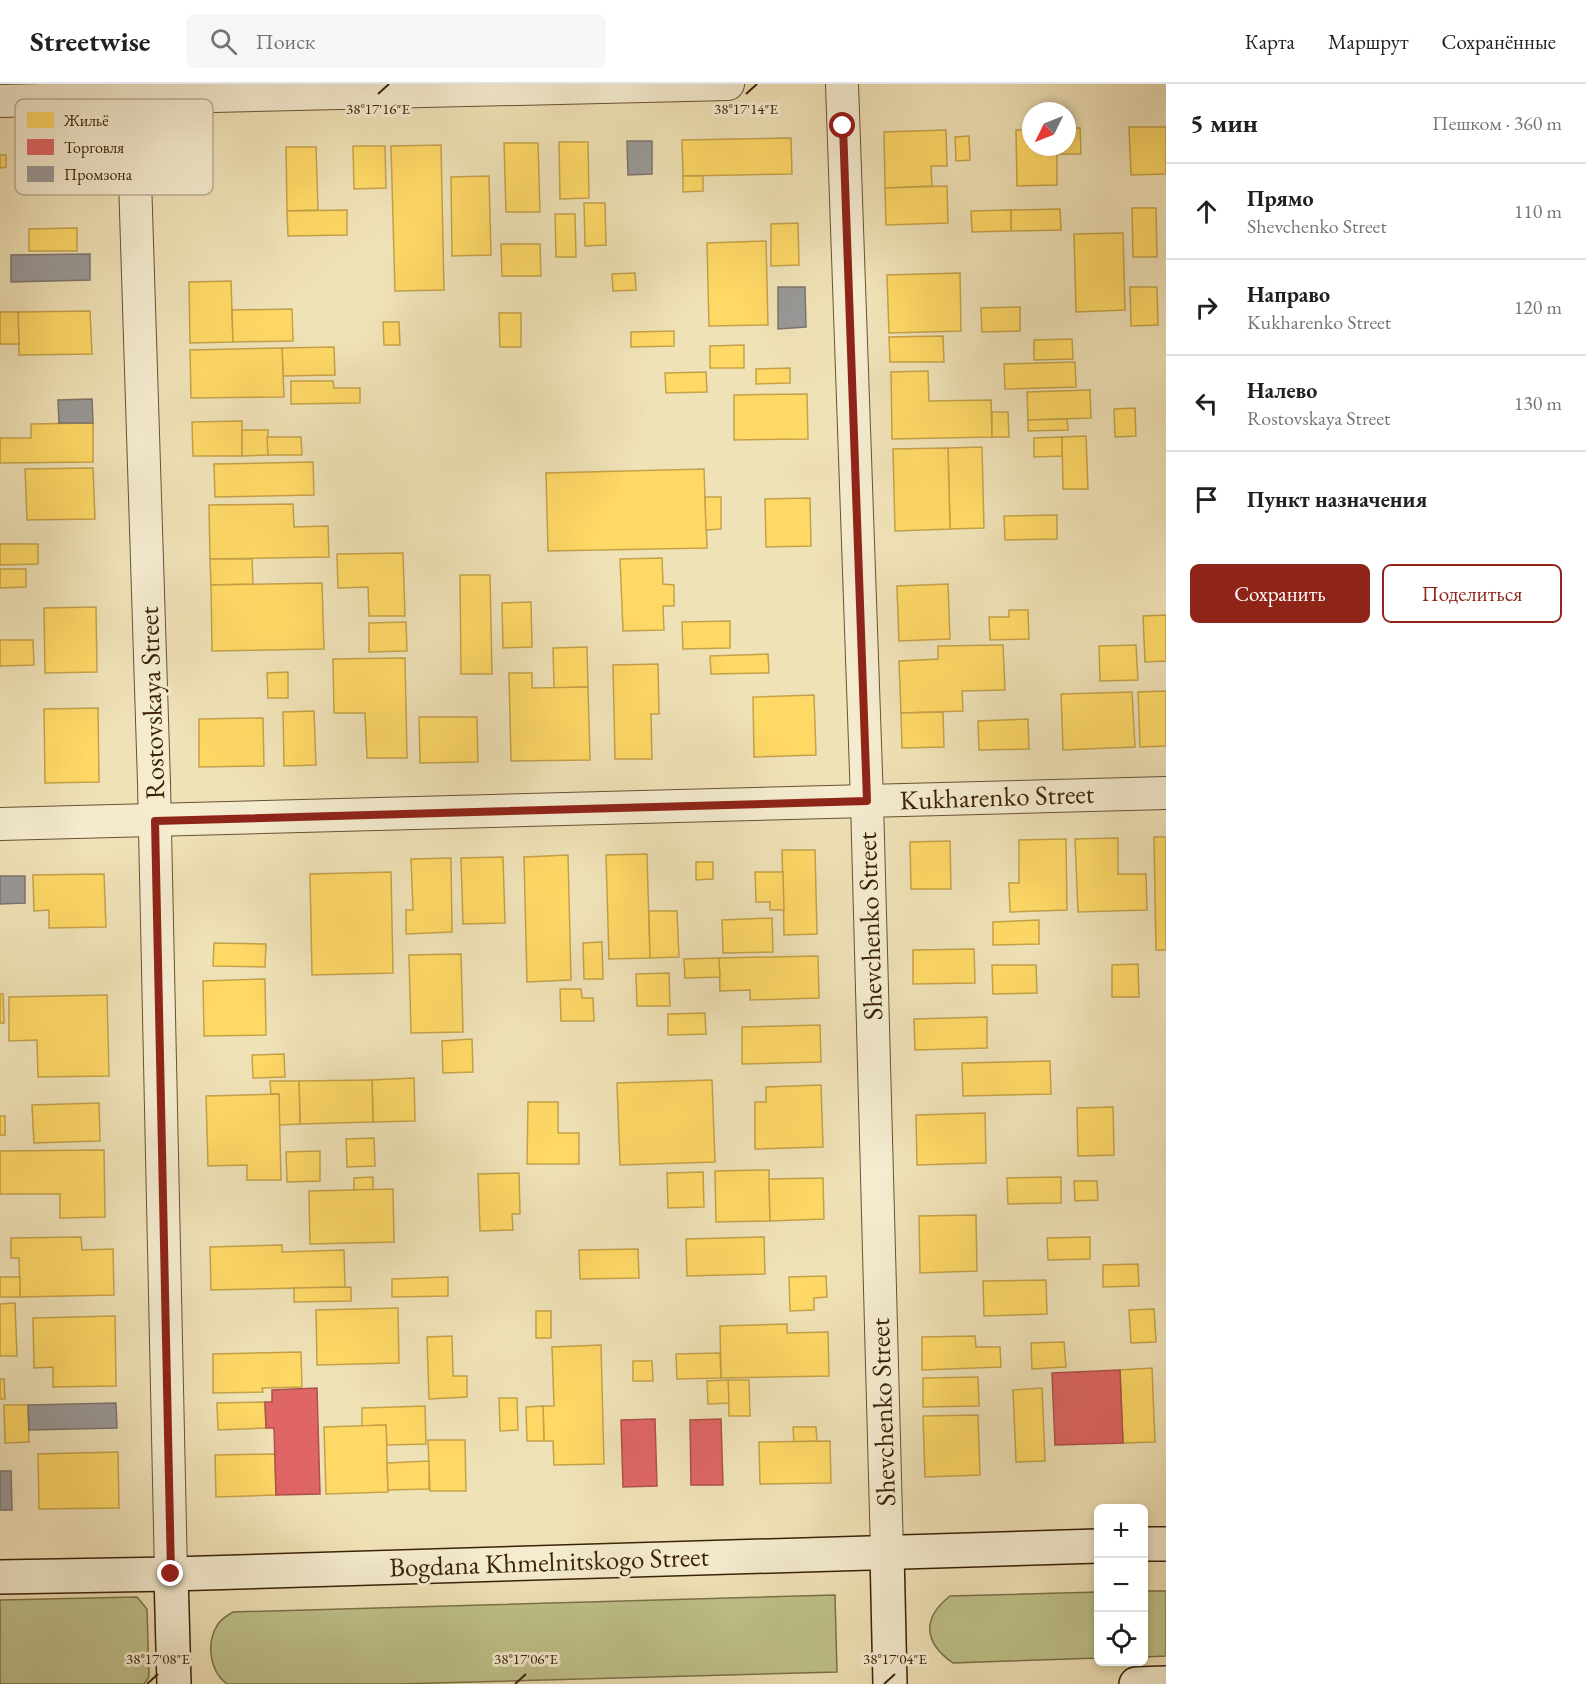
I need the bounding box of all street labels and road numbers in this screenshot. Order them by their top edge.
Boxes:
street label: Rostovskaya Street [131,605,172,800]
street label: Kukharenko Street [899,776,1095,817]
street label: Shevchenko Street [849,831,890,1021]
street label: Shevchenko Street [862,1317,903,1507]
street label: Bogdana Khmelnitskogo Street [388,1538,710,1585]

